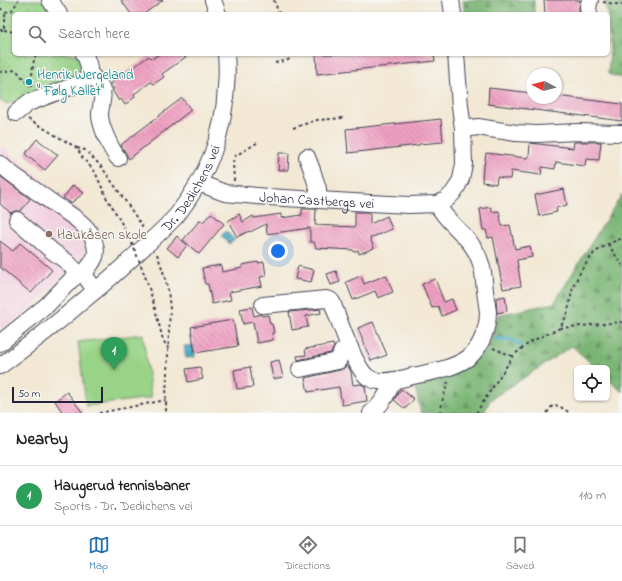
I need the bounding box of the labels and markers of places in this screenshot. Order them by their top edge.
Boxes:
place label: Henrik Wergeland " Følg Kallet" [37,65,134,103]
marker: Henrik Wergeland " Følg Kallet" [24,77,34,87]
place label: Haukåsen skole [57,225,148,246]
marker: Haukåsen skole [44,229,54,239]
pin: 1 [101,337,127,370]

